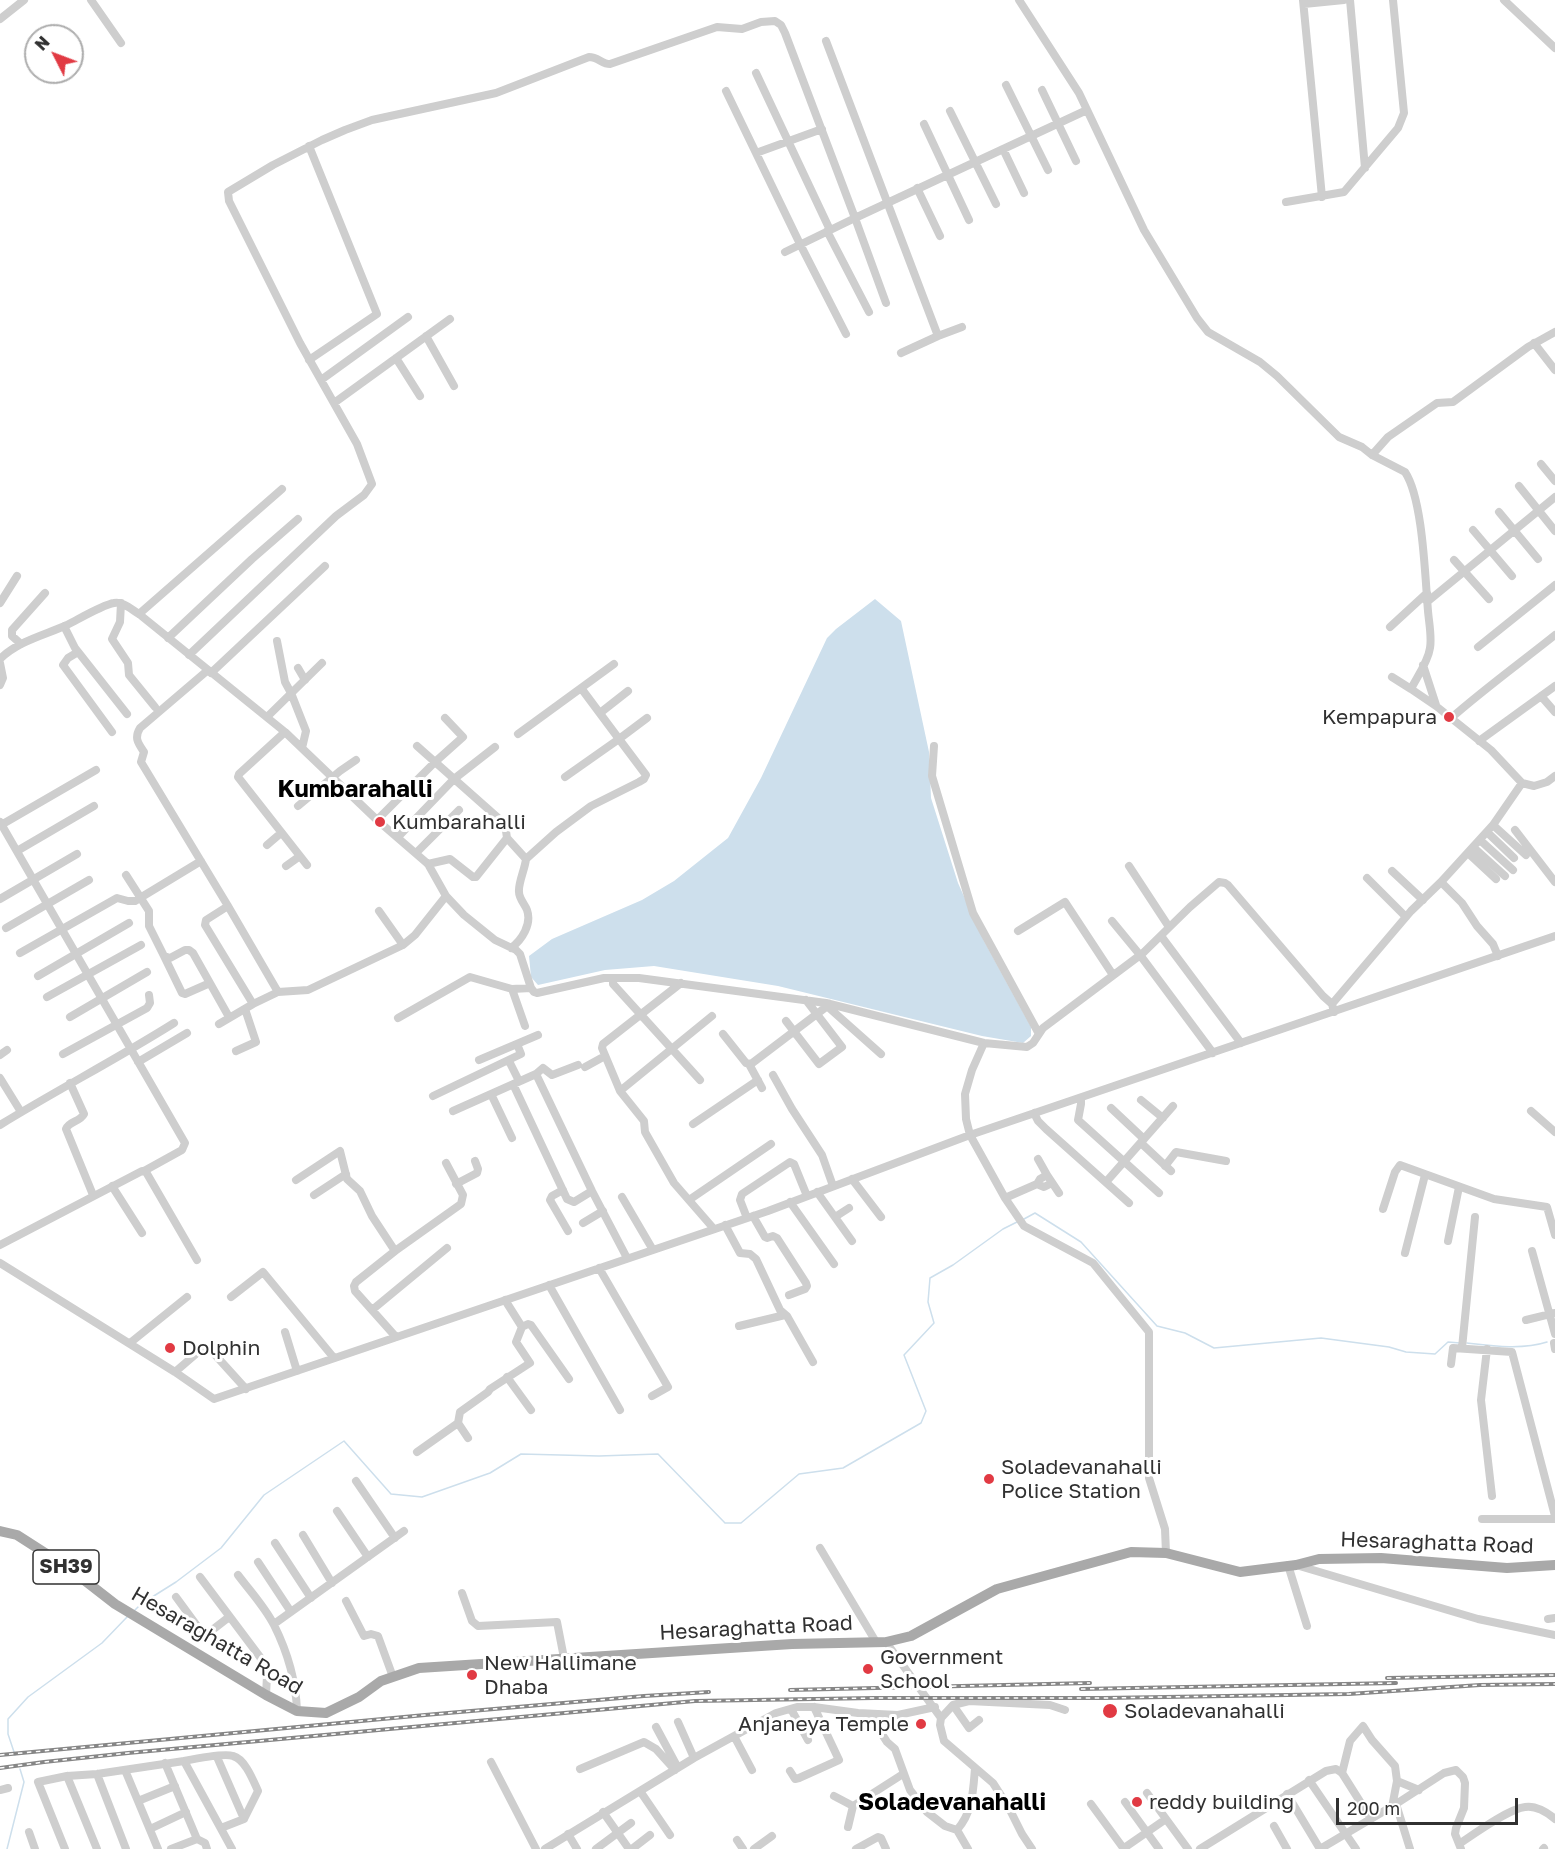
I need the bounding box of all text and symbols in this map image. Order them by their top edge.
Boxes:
north arrow [24,24,84,84]
text: N [31,32,54,55]
place label: Kempapura [1322,704,1437,730]
marker: Kempapura [1442,710,1456,724]
district label: Kumbarahalli [277,775,433,803]
place label: Kumbarahalli [392,809,526,835]
marker: Kumbarahalli [373,815,387,829]
place label: Dolphin [182,1335,260,1361]
marker: Dolphin [163,1341,177,1355]
place label: Soladevanahalli Police Station [1001,1454,1162,1504]
marker: Soladevanahalli Police Station [982,1472,996,1486]
street label: Hesaraghatta Road [1340,1527,1534,1559]
road number: SH39 [33,1550,99,1584]
street label: Hesaraghatta Road [127,1582,307,1700]
street label: Hesaraghatta Road [659,1610,853,1646]
place label: Government School [880,1644,1003,1694]
place label: New Hallimane Dhaba [484,1650,637,1700]
marker: Government School [861,1662,875,1676]
marker: New Hallimane Dhaba [465,1668,479,1682]
place label: Soladevanahalli [1124,1698,1285,1724]
marker: Soladevanahalli [1101,1702,1119,1720]
place label: Anjaneya Temple [738,1711,909,1737]
marker: Anjaneya Temple [914,1717,928,1731]
scale bar [1339,1786,1520,1824]
district label: Soladevanahalli [858,1788,1046,1816]
place label: reddy building [1149,1789,1294,1815]
marker: reddy building [1130,1795,1144,1809]
text: 200 m [1347,1797,1400,1819]

